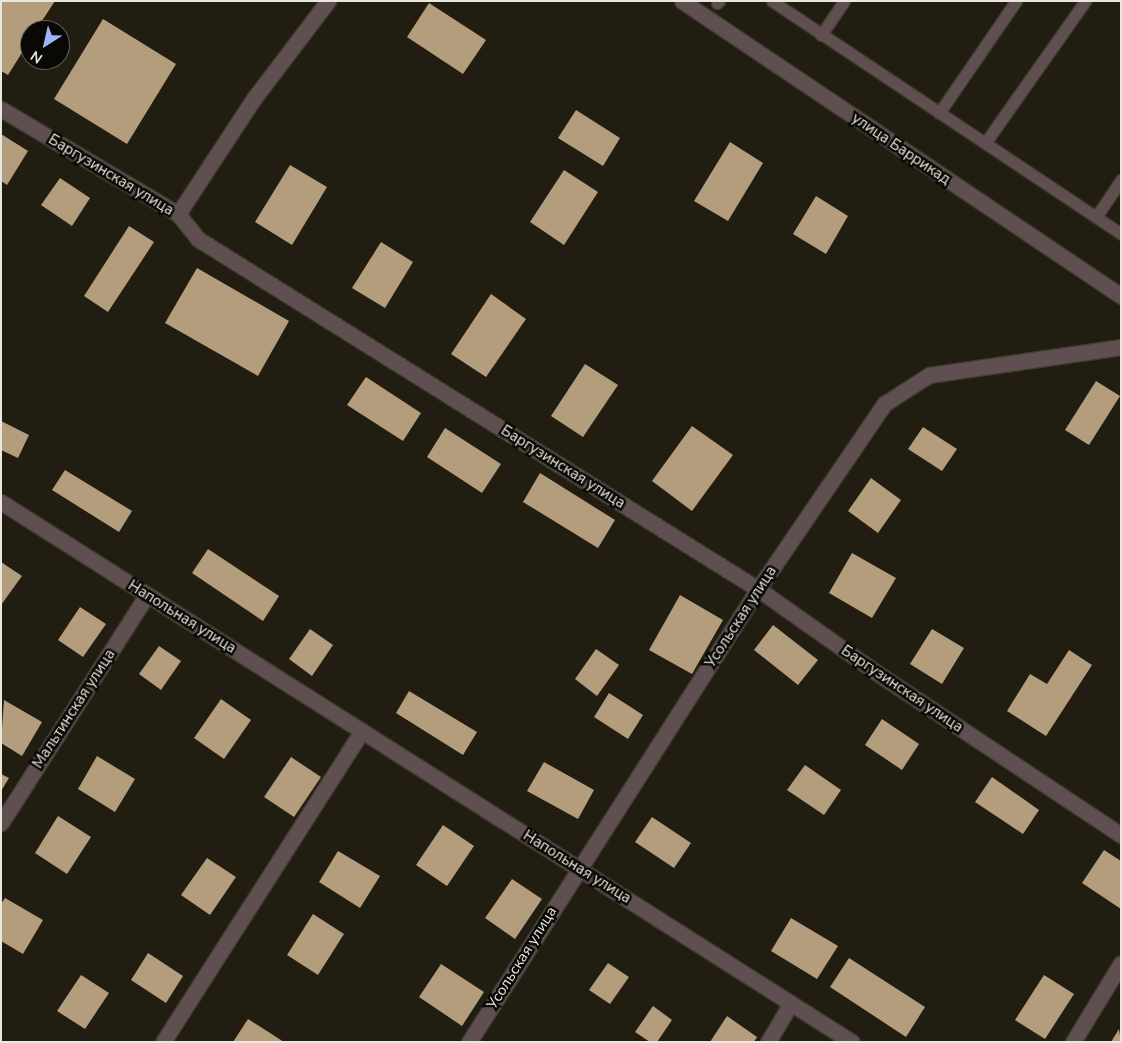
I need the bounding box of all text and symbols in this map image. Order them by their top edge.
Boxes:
north arrow [20,20,70,70]
text: N [27,46,46,68]
street label: улица Баррикад [848,109,954,189]
street label: Баргузинская улица [45,130,177,220]
street label: Баргузинская улица [498,421,628,513]
street label: Усольская улица [701,563,781,671]
street label: Напольная улица [125,577,239,657]
street label: Баргузинская улица [838,642,966,736]
street label: Мальтинская улица [29,646,119,772]
street label: Напольная улица [520,827,634,907]
street label: Усольская улица [483,903,561,1013]

